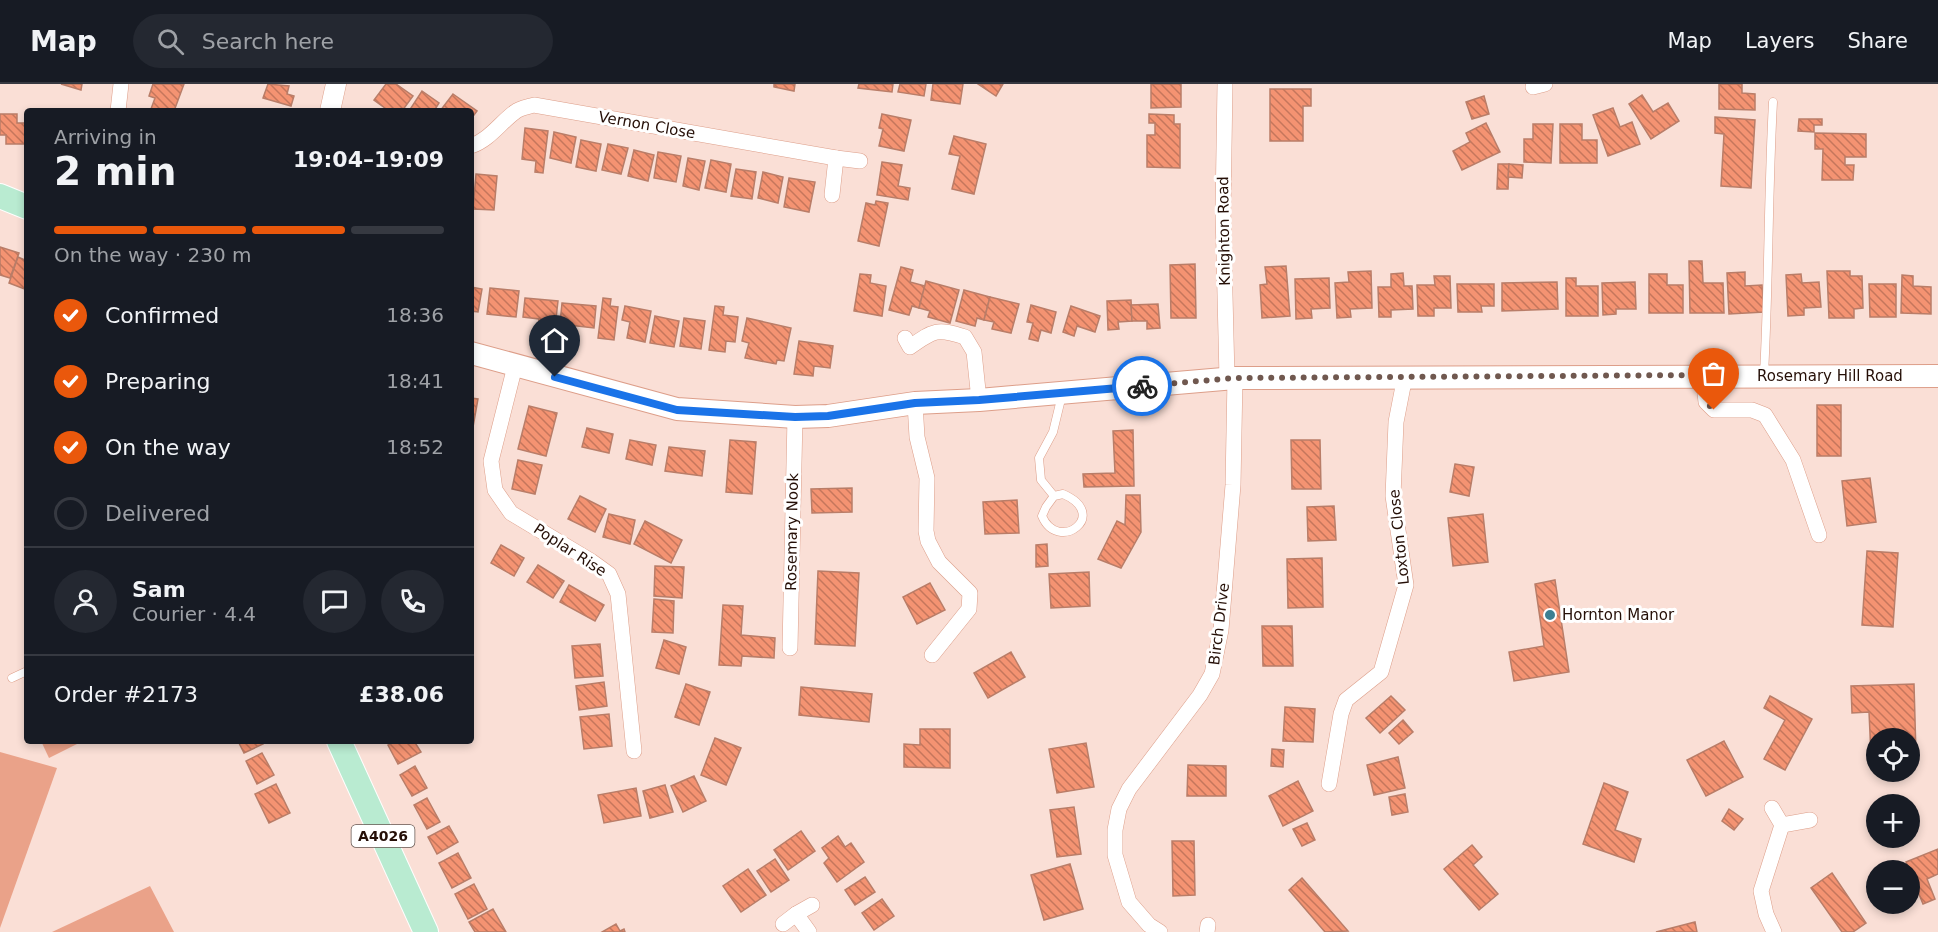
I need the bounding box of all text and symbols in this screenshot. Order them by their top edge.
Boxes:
search box [133,14,553,68]
text: Map [30,25,97,58]
icon: search [154,25,187,58]
text: Search here [202,29,334,54]
text: Map [1668,29,1712,53]
text: Layers [1745,29,1814,53]
text: Share [1847,29,1908,53]
street label: Vernon Close [597,108,697,142]
text: Arriving in [54,125,157,149]
text: 19:04–19:09 [293,147,444,172]
text: 2 min [54,149,176,194]
street label: Knighton Road [1214,176,1234,286]
text: On the way · 230 m [54,243,252,267]
icon: check [54,299,87,332]
text: Confirmed [105,303,219,328]
text: 18:36 [386,303,444,327]
pin [529,315,580,377]
icon: home [538,324,571,357]
pin [1688,348,1739,410]
courier [1112,356,1172,416]
icon: bag [1697,357,1730,390]
icon: check [54,365,87,398]
street label: Rosemary Hill Road [1757,367,1903,385]
text: Preparing [105,369,211,394]
text: 18:41 [386,369,444,393]
icon: bike [1126,370,1159,403]
icon: check [54,431,87,464]
text: On the way [105,435,231,460]
text: 18:52 [386,435,444,459]
street label: Rosemary Nook [782,473,802,591]
street label: Loxton Close [1385,488,1413,586]
text: Delivered [105,501,210,526]
street label: Poplar Rise [530,520,610,580]
button: person [54,570,117,633]
button: chat [303,570,366,633]
button: phone [381,570,444,633]
text: Sam [132,577,186,602]
street label: Birch Drive [1205,582,1233,666]
text: Courier · 4.4 [132,602,256,626]
place label: Hornton Manor [1562,606,1675,624]
marker: Hornton Manor [1543,608,1557,622]
text: Order #2173 [54,682,198,707]
text: £38.06 [359,682,444,707]
map controls [1866,728,1920,914]
button: locate [1866,728,1920,782]
button: + [1866,794,1920,848]
road number: A4026 [352,825,415,847]
button: − [1866,860,1920,914]

